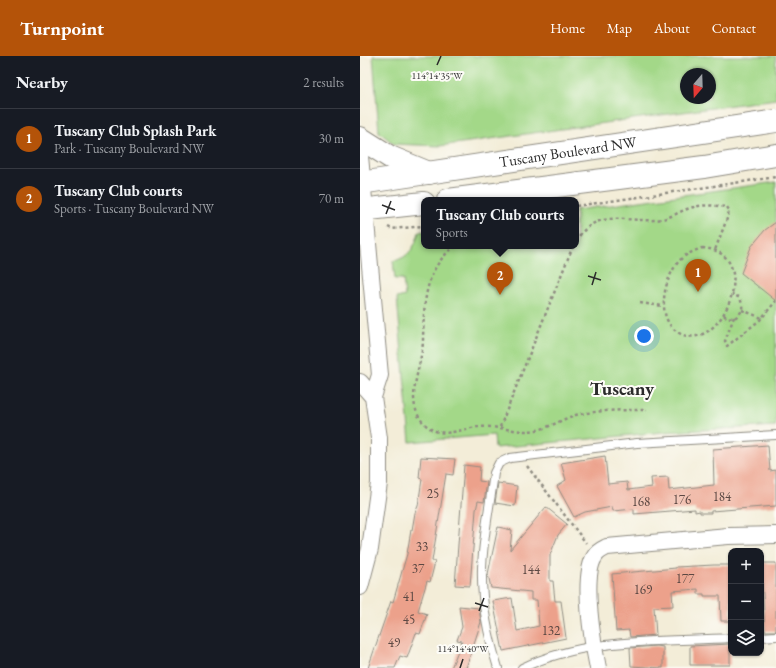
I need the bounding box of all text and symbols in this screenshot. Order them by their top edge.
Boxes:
text: Turnpoint [20,16,104,41]
text: Home [550,19,585,37]
text: Map [607,19,632,37]
text: About [654,19,690,37]
text: Contact [712,19,756,37]
north arrow [680,68,716,104]
text: 114°14'35"W [412,69,463,82]
text: Nearby [16,71,68,93]
text: 2 results [303,74,344,91]
text: Tuscany Club Splash Park [54,121,216,140]
text: 1 [26,130,32,147]
text: 30 m [319,130,344,147]
street label: Tuscany Boulevard NW [498,132,638,171]
text: Park · Tuscany Boulevard NW [54,140,204,157]
text: Tuscany Club courts [54,181,182,200]
text: 2 [26,190,32,207]
text: 70 m [319,190,344,207]
popup [421,197,579,249]
text: Sports · Tuscany Boulevard NW [54,200,214,217]
text: Tuscany Club courts [436,205,564,224]
text: Sports [436,224,468,241]
pin: 1 [685,259,711,292]
pin: 2 [487,262,513,295]
your location [634,326,654,346]
district label: Tuscany [590,376,655,401]
house number: 25 [427,485,439,502]
house number: 184 [713,488,732,505]
house number: 176 [673,491,691,508]
house number: 168 [632,493,650,510]
house number: 33 [416,538,428,555]
map controls [728,548,764,656]
button: + [728,548,764,584]
house number: 37 [412,560,425,577]
house number: 144 [522,561,541,578]
house number: 177 [676,570,695,587]
house number: 169 [634,581,653,598]
button: − [728,584,764,620]
house number: 41 [403,588,415,605]
house number: 45 [403,611,415,628]
button: layers [728,620,764,656]
house number: 132 [542,622,561,639]
house number: 49 [388,634,401,651]
text: 114°14'40"W [438,642,489,655]

